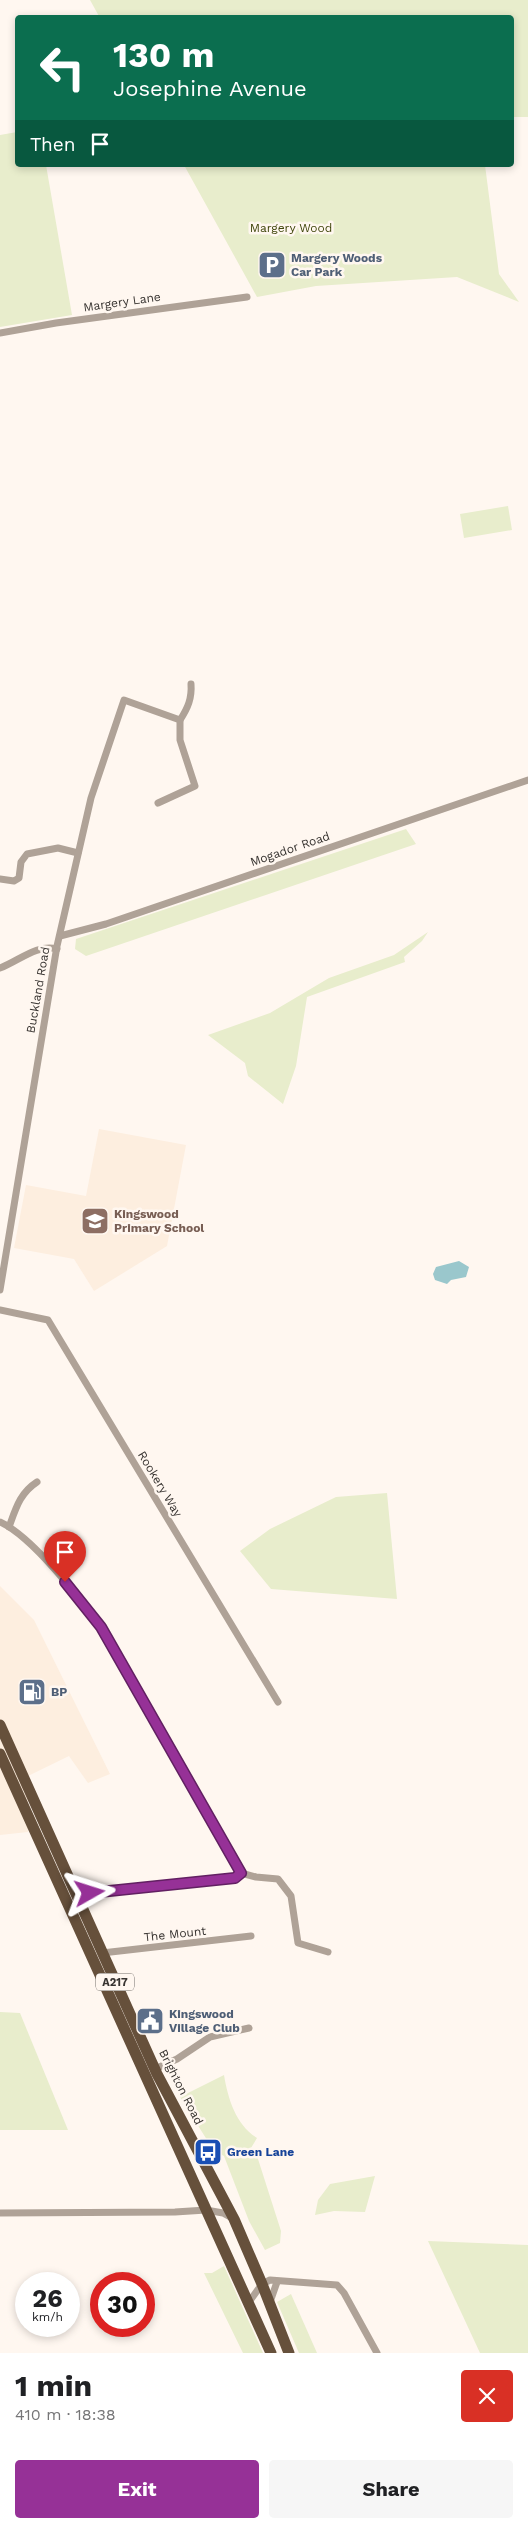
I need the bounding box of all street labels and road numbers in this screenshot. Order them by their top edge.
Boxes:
street label: Margery Lane [82,290,162,314]
street label: Mogador Road [248,829,332,869]
street label: Buckland Road [24,946,52,1034]
street label: Rookery Way [135,1449,185,1520]
street label: The Mount [143,1924,207,1944]
road number: A217 [96,1974,134,1990]
street label: Brighton Road [156,2047,206,2127]

